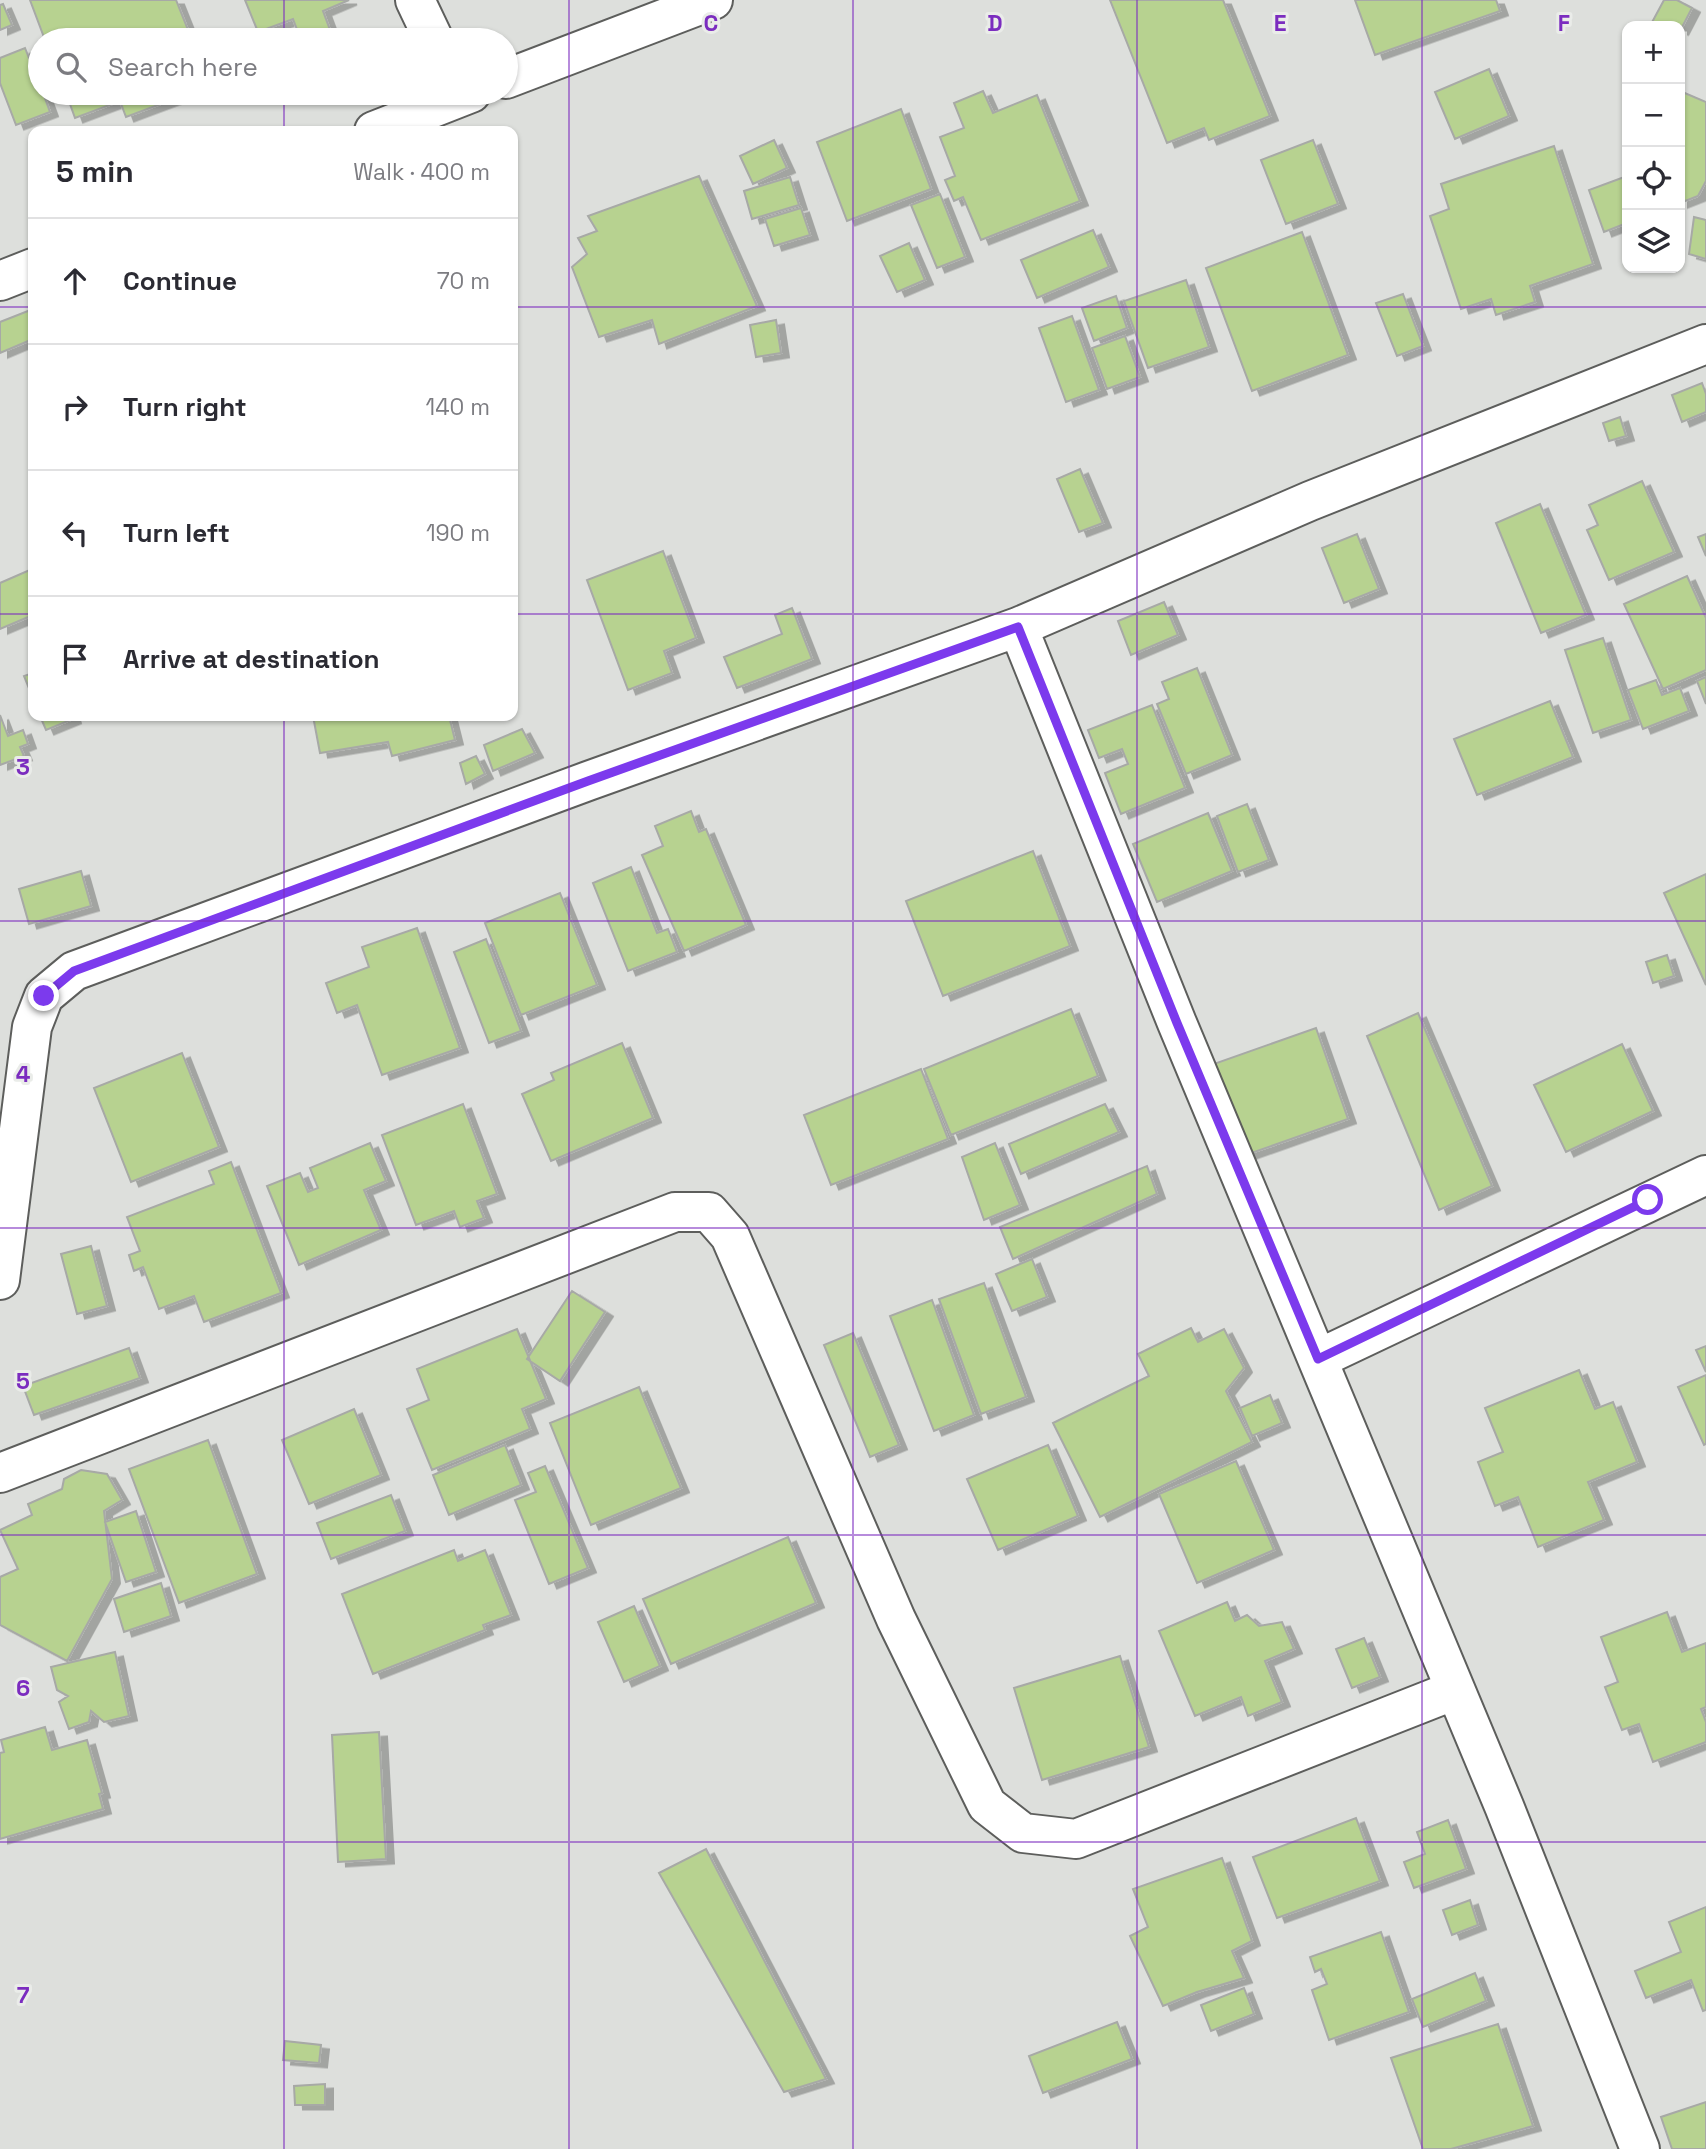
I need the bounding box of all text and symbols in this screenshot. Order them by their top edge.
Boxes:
text: C [704,8,718,38]
text: D [987,8,1003,38]
text: E [1274,8,1286,38]
text: F [1558,8,1570,38]
map controls [1622,21,1685,273]
button: + [1622,21,1685,84]
search box [28,28,518,105]
icon: search [52,48,90,86]
text: Search here [108,50,258,84]
button: − [1622,84,1685,147]
button: locate [1622,147,1685,210]
text: 5 min [56,152,134,191]
text: Walk · 400 m [353,157,490,187]
button: layers [1622,210,1685,273]
icon: ahead [56,262,94,300]
text: Continue [123,264,237,298]
text: 70 m [437,266,490,296]
icon: right [56,388,94,426]
text: Turn right [123,390,247,424]
text: 140 m [426,392,490,422]
icon: left [56,514,94,552]
text: Turn left [123,516,230,550]
text: 190 m [426,518,490,548]
icon: arrive [56,640,94,678]
text: Arrive at destination [123,642,380,676]
text: 3 [16,752,30,782]
route end [28,980,59,1011]
text: 4 [16,1059,31,1089]
route start [1632,1184,1663,1215]
text: 5 [16,1366,30,1396]
text: 6 [16,1673,30,1703]
text: 7 [17,1980,30,2010]

